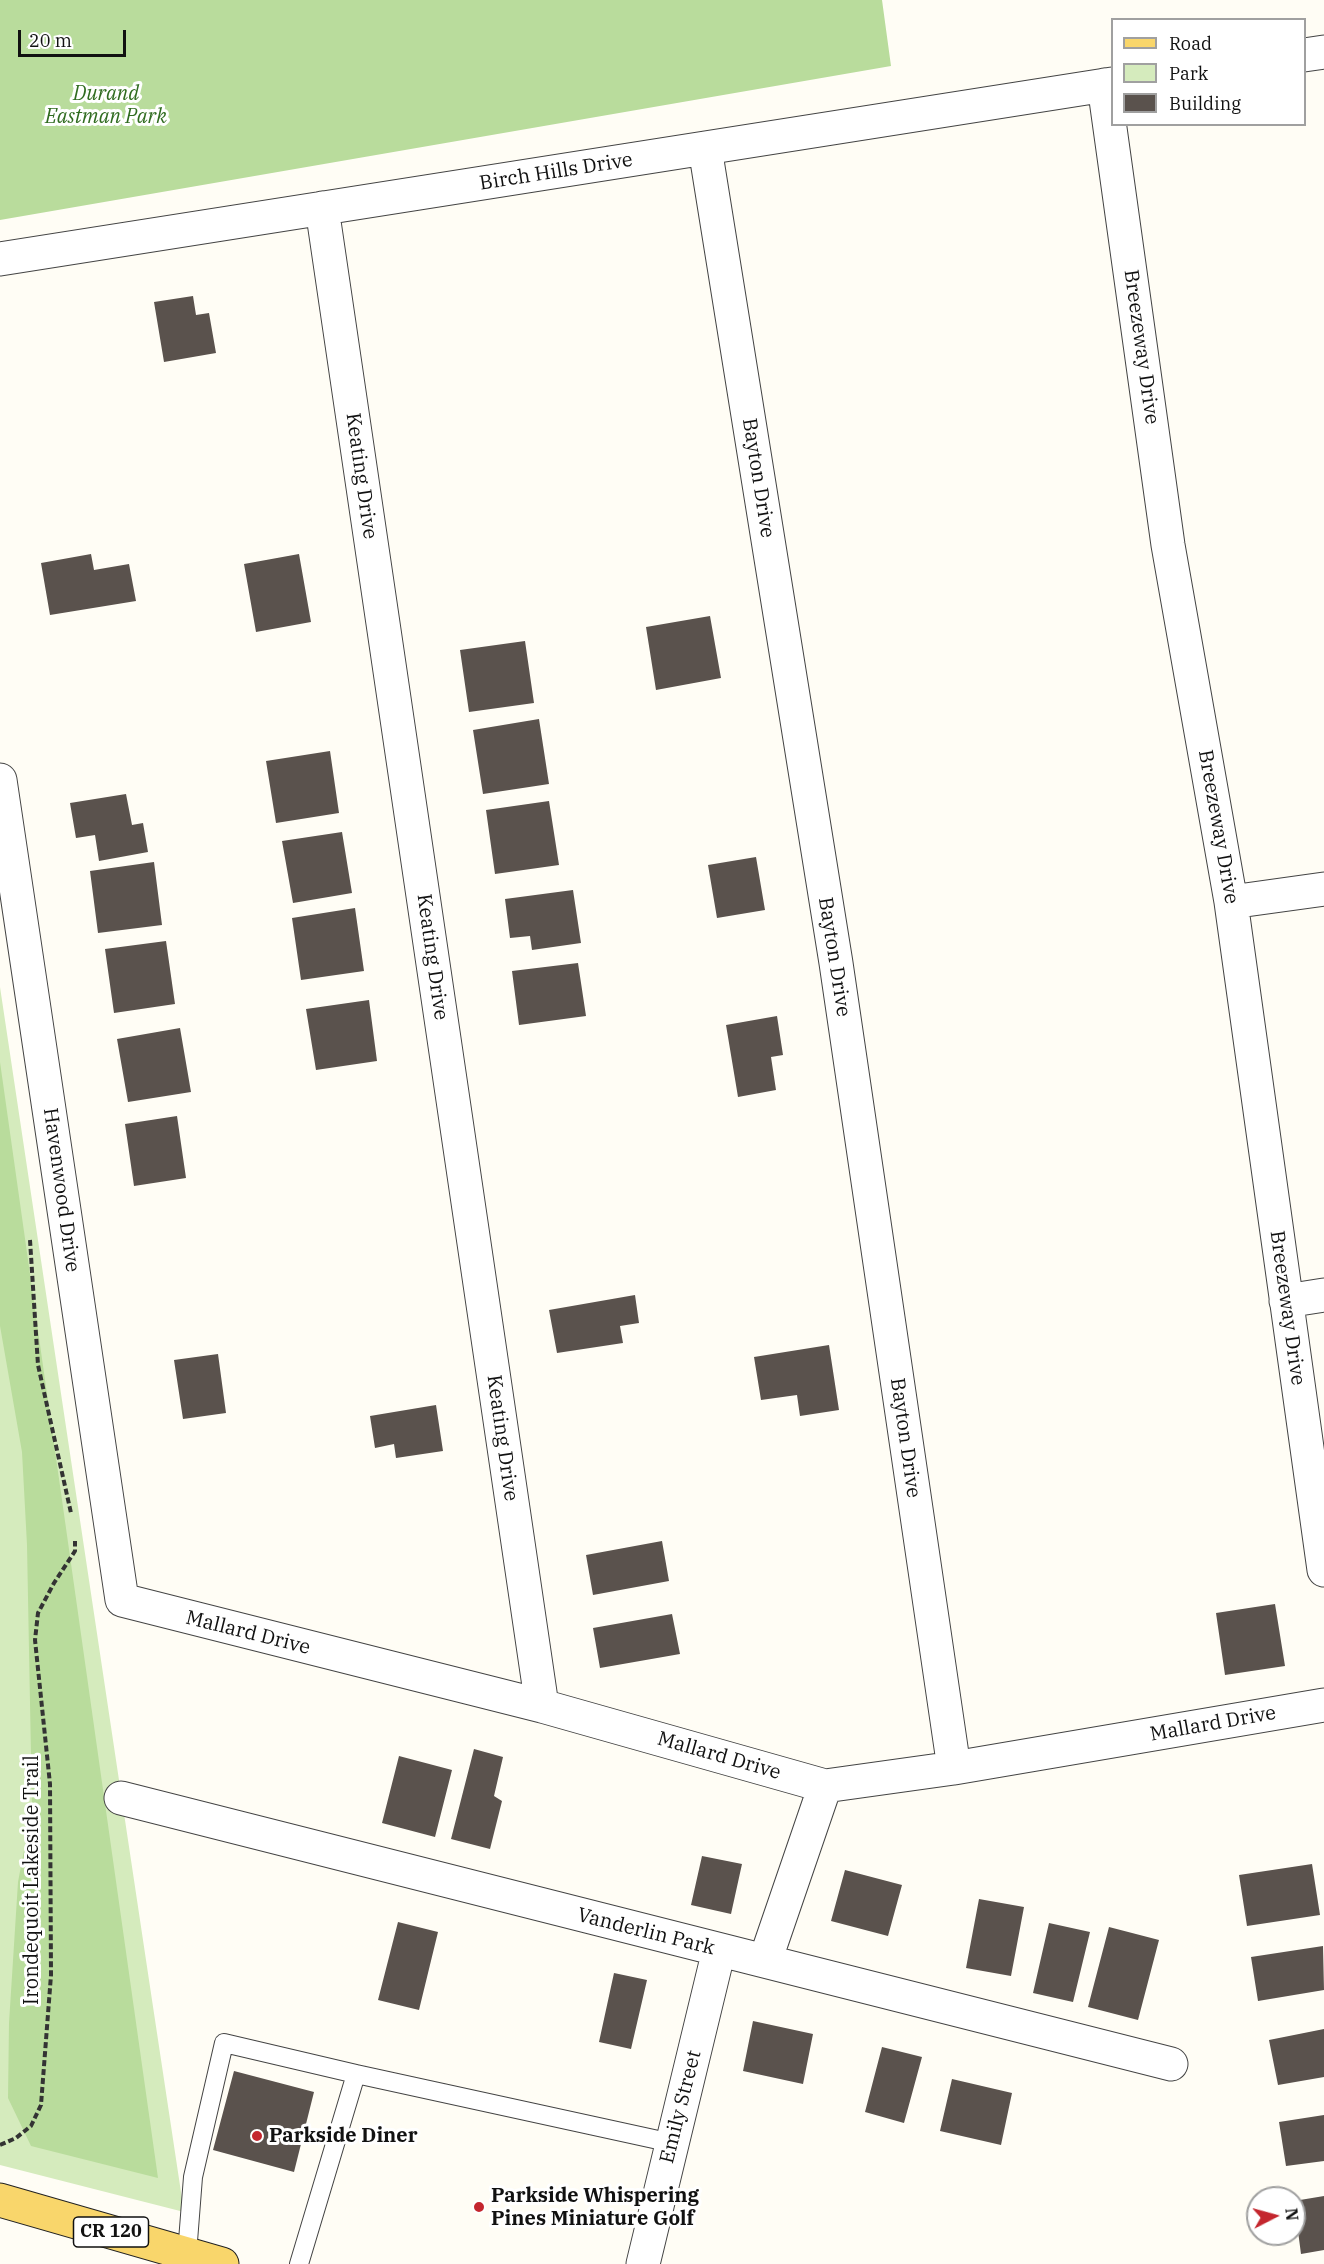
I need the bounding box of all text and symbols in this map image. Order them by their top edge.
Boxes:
scale bar [21,18,129,56]
legend [1111,18,1306,126]
text: 20 m [29,29,72,52]
text: Road [1169,32,1212,55]
text: Park [1169,62,1208,85]
park label: Durand Eastman Park [45,82,167,129]
text: Building [1169,92,1241,115]
street label: Birch Hills Drive [478,148,634,196]
street label: Breezeway Drive [1118,268,1164,426]
street label: Keating Drive [340,411,382,541]
street label: Bayton Drive [737,416,779,540]
street label: Breezeway Drive [1193,748,1243,906]
street label: Keating Drive [411,892,453,1022]
street label: Bayton Drive [813,895,855,1019]
street label: Havenwood Drive [38,1106,84,1274]
street label: Breezeway Drive [1264,1229,1310,1387]
street label: Keating Drive [481,1373,523,1503]
street label: Bayton Drive [885,1376,925,1500]
street label: Mallard Drive [183,1606,313,1660]
street label: Mallard Drive [1148,1701,1278,1747]
street label: Mallard Drive [654,1727,784,1785]
street label: Irondequoit Lakeside Trail [20,1755,44,2005]
street label: Vanderlin Park [575,1903,717,1961]
street label: Emily Street [655,2048,707,2166]
place label: Parkside Diner [269,2124,418,2148]
marker: Parkside Diner [250,2129,264,2143]
place label: Parkside Whispering Pines Miniature Golf [491,2184,699,2231]
north arrow [1246,2186,1306,2246]
marker: Parkside Whispering Pines Miniature Golf [472,2200,486,2214]
text: N [1281,2207,1303,2222]
road number: CR 120 [74,2217,148,2247]

